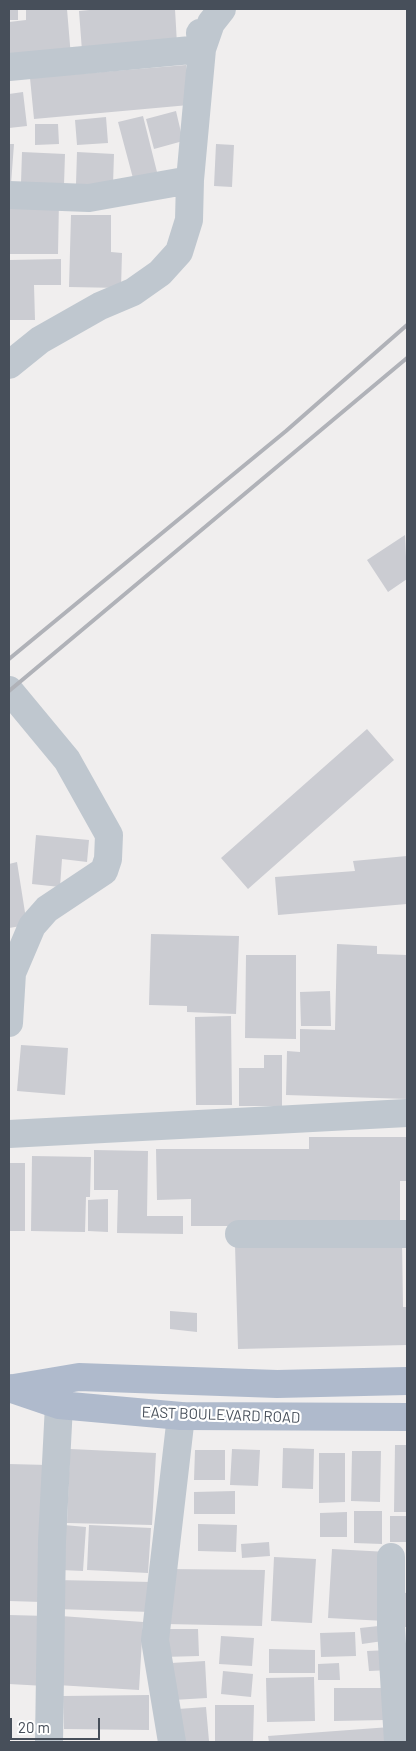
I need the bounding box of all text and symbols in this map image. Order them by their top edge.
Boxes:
street label: EAST BOULEVARD ROAD [141,1403,301,1427]
scale bar [12,1708,102,1740]
text: 20 m [18,1718,50,1736]

